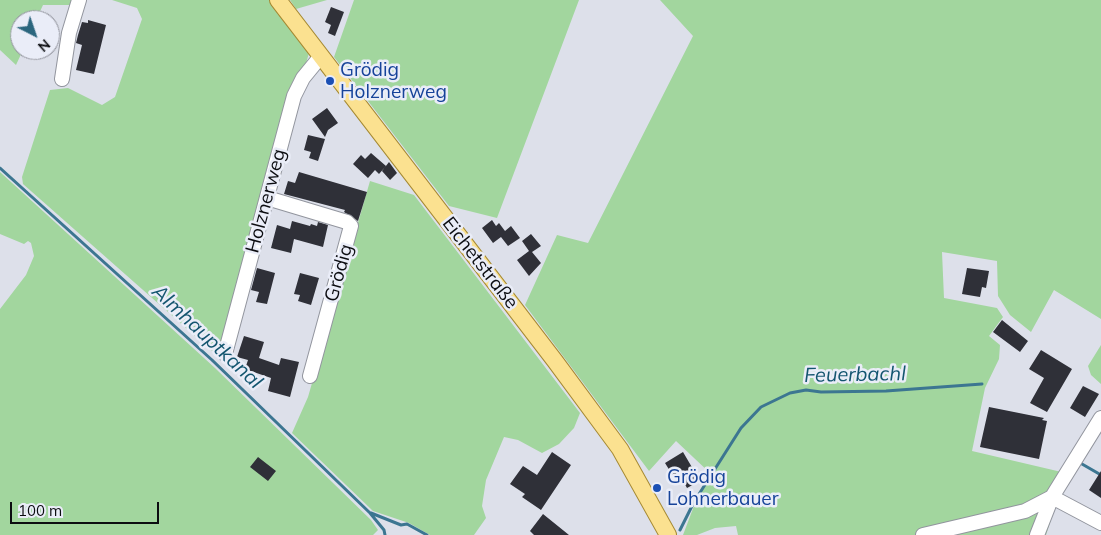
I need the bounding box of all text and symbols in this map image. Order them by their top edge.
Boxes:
north arrow [10,10,60,60]
text: N [34,35,54,56]
place label: Grödig Holznerweg [340,59,447,103]
marker: Grödig Holznerweg [324,75,336,87]
street label: Holznerweg [241,146,291,256]
street label: Eichetstraße [437,213,523,313]
street label: Grödig [320,242,358,304]
water label: Almhauptkanal [147,280,267,394]
water label: Feuerbachl [804,362,906,388]
place label: Grödig Lohnerbauer [667,466,779,510]
marker: Grödig Lohnerbauer [651,482,663,494]
scale bar [12,492,161,524]
text: 100 m [18,501,62,520]

